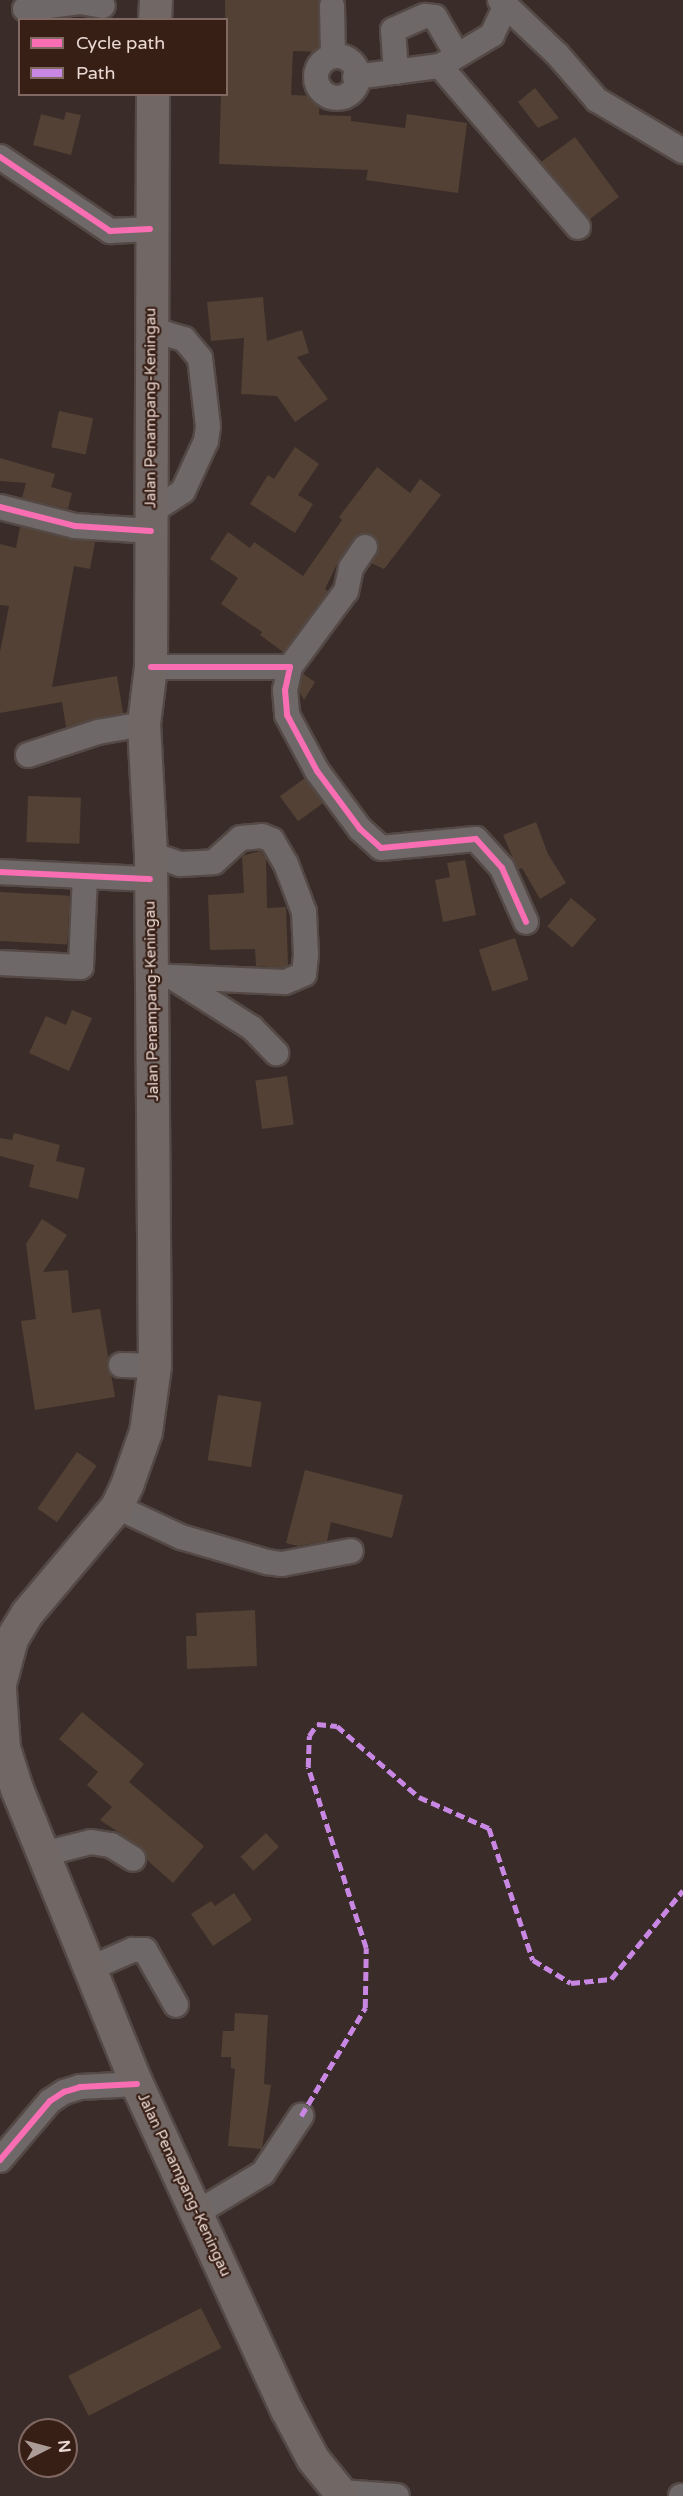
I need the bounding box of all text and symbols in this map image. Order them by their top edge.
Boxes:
legend [18,18,228,96]
text: Cycle path [76,32,165,54]
text: Path [76,62,115,84]
street label: Jalan Penampang-Keningau [142,308,160,508]
street label: Jalan Penampang-Keningau [141,901,163,1101]
street label: Jalan Penampang-Keningau [133,2090,235,2280]
north arrow [18,2418,78,2478]
text: N [53,2439,75,2454]

